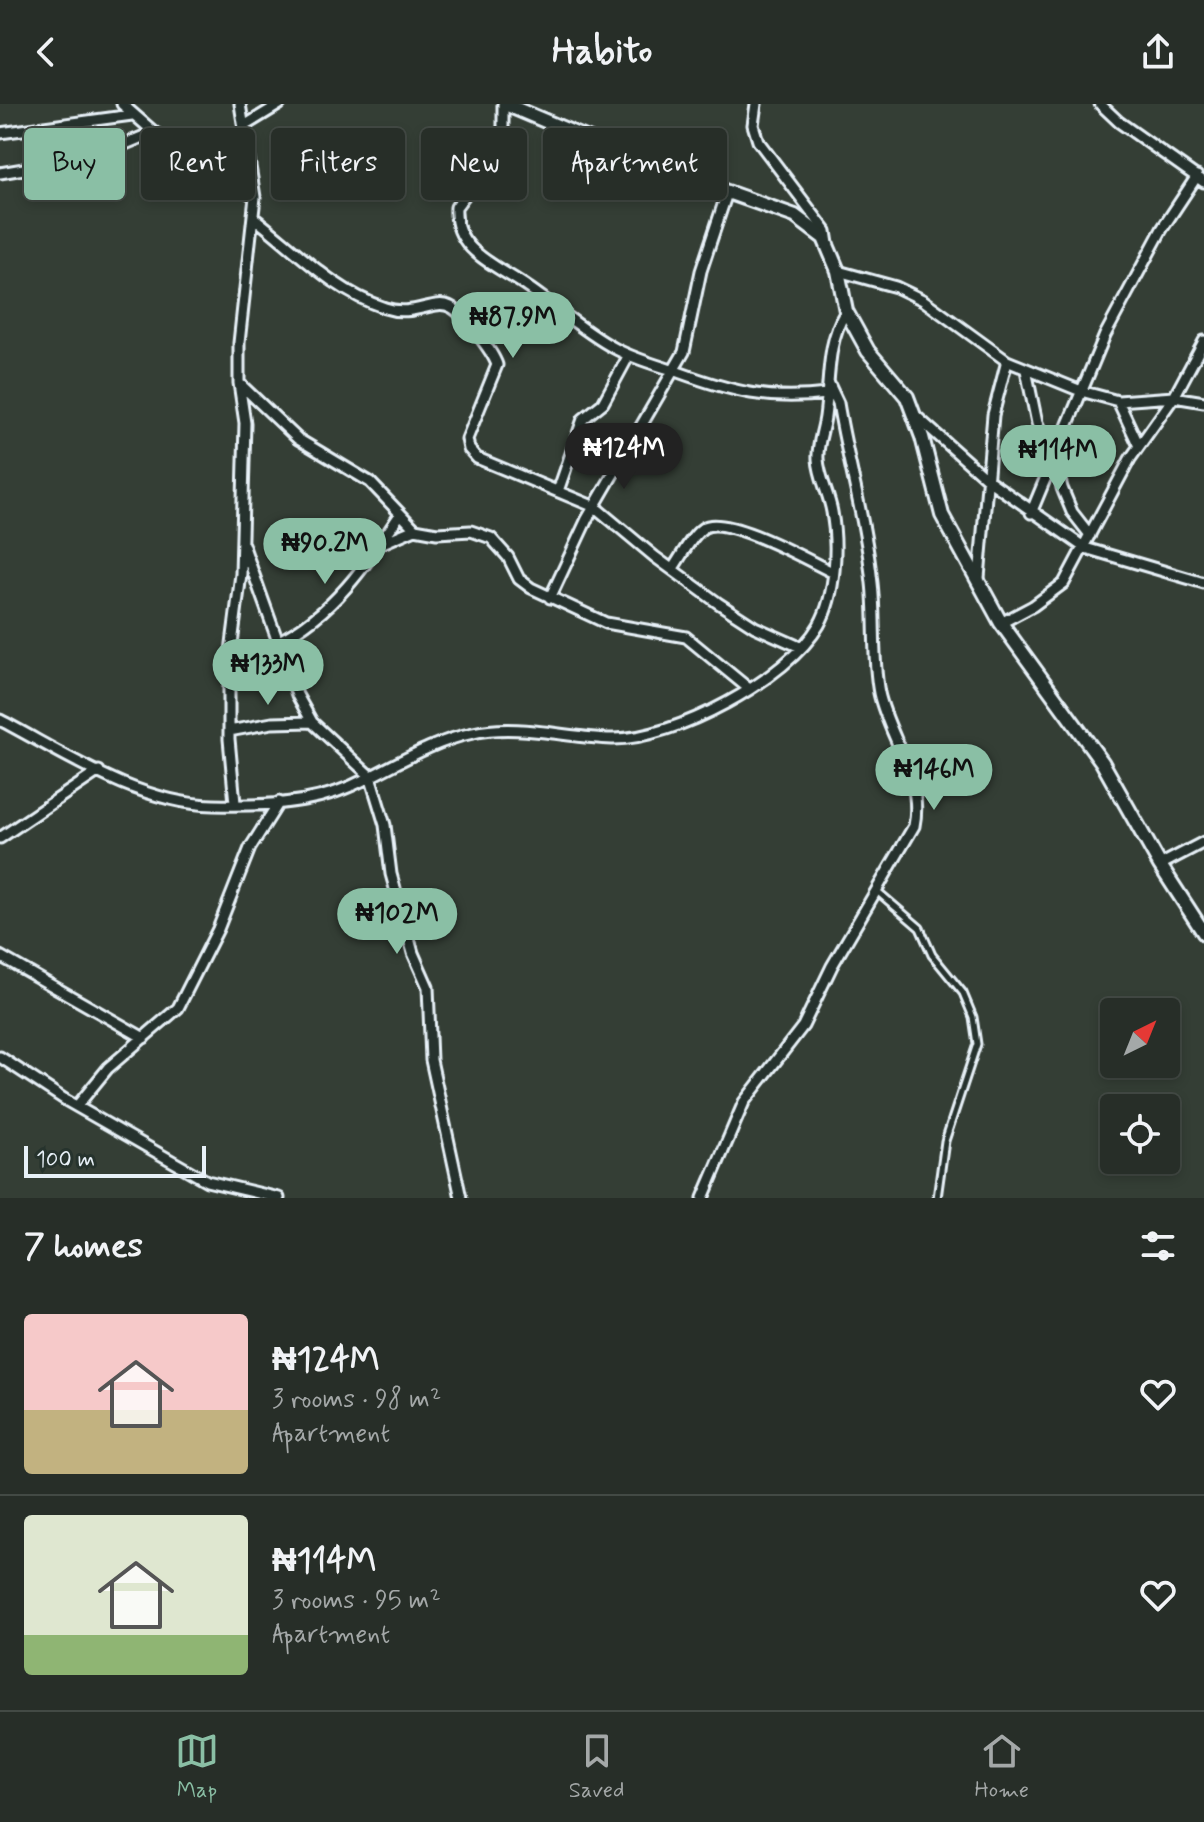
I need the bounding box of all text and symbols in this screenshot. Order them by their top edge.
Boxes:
text: Habito [552,29,652,76]
icon: back [24,30,68,74]
icon: share [1136,30,1180,74]
chip: Buy [24,128,125,200]
chip: Rent [141,128,255,200]
chip: Filters [271,128,405,200]
chip: New [421,128,527,200]
chip: Apartment [543,128,727,200]
pin: ₦87.9M [448,292,578,360]
text: ₦87.9M [469,301,557,335]
pin: ₦124M [568,423,680,491]
pin: ₦114M [1002,425,1114,493]
text: ₦124M [583,432,665,466]
text: ₦114M [1018,434,1098,468]
pin: ₦90.2M [260,518,390,586]
text: ₦90.2M [281,527,369,561]
pin: ₦133M [212,639,324,707]
text: ₦133M [231,648,305,682]
pin: ₦146M [878,744,990,812]
text: ₦146M [893,753,975,787]
pin: ₦102M [341,888,453,956]
text: ₦102M [355,897,439,931]
north arrow [1100,998,1180,1078]
map controls [1100,998,1180,1174]
button: locate [1100,1094,1180,1174]
scale bar [24,1142,206,1178]
text: 100 m [36,1146,95,1174]
text: 7 homes [24,1224,143,1269]
icon: filters [1136,1224,1180,1268]
text: ₦124M [272,1338,380,1383]
icon: home [88,1346,184,1442]
icon: heart [1136,1372,1180,1416]
text: 3 rooms · 98 m² [272,1383,441,1417]
text: Apartment [272,1417,390,1451]
text: ₦114M [272,1539,376,1584]
icon: home [88,1547,184,1643]
icon: heart [1136,1573,1180,1617]
text: 3 rooms · 95 m² [272,1584,441,1618]
text: Apartment [272,1618,390,1652]
tab: Map [175,1729,219,1805]
tab: Saved [569,1729,624,1805]
tab: Home [974,1729,1029,1805]

